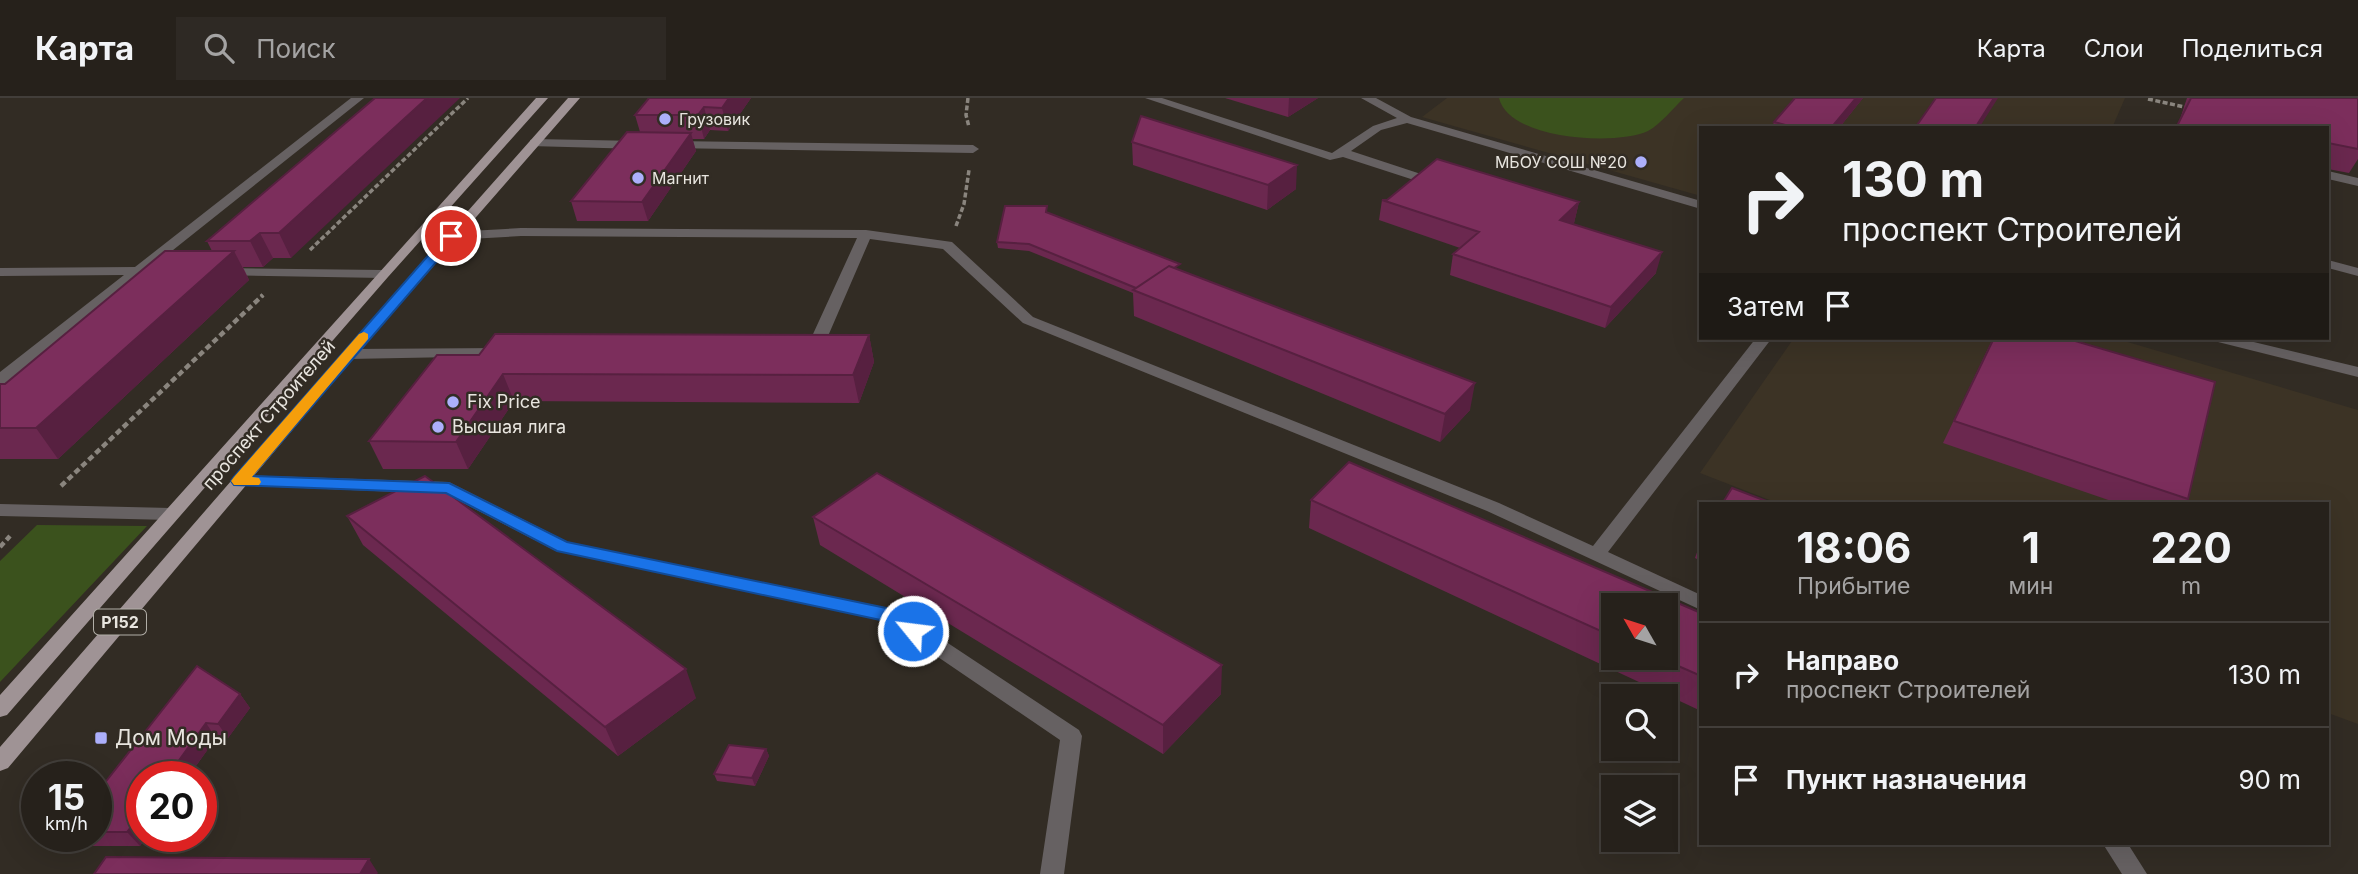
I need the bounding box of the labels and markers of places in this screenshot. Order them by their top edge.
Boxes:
place label: Грузовик [679,109,751,129]
marker: Грузовик [657,111,673,127]
place label: МБОУ СОШ №20 [1495,152,1627,172]
marker: МБОУ СОШ №20 [1633,154,1649,170]
place label: Магнит [652,168,710,188]
marker: Магнит [630,170,646,186]
pin [421,206,481,266]
place label: Fix Price [467,391,541,412]
marker: Fix Price [445,394,461,410]
place label: Высшая лига [452,416,566,437]
marker: Высшая лига [430,419,446,435]
place label: Дом Моды [115,725,227,750]
marker: Дом Моды [93,730,109,746]

